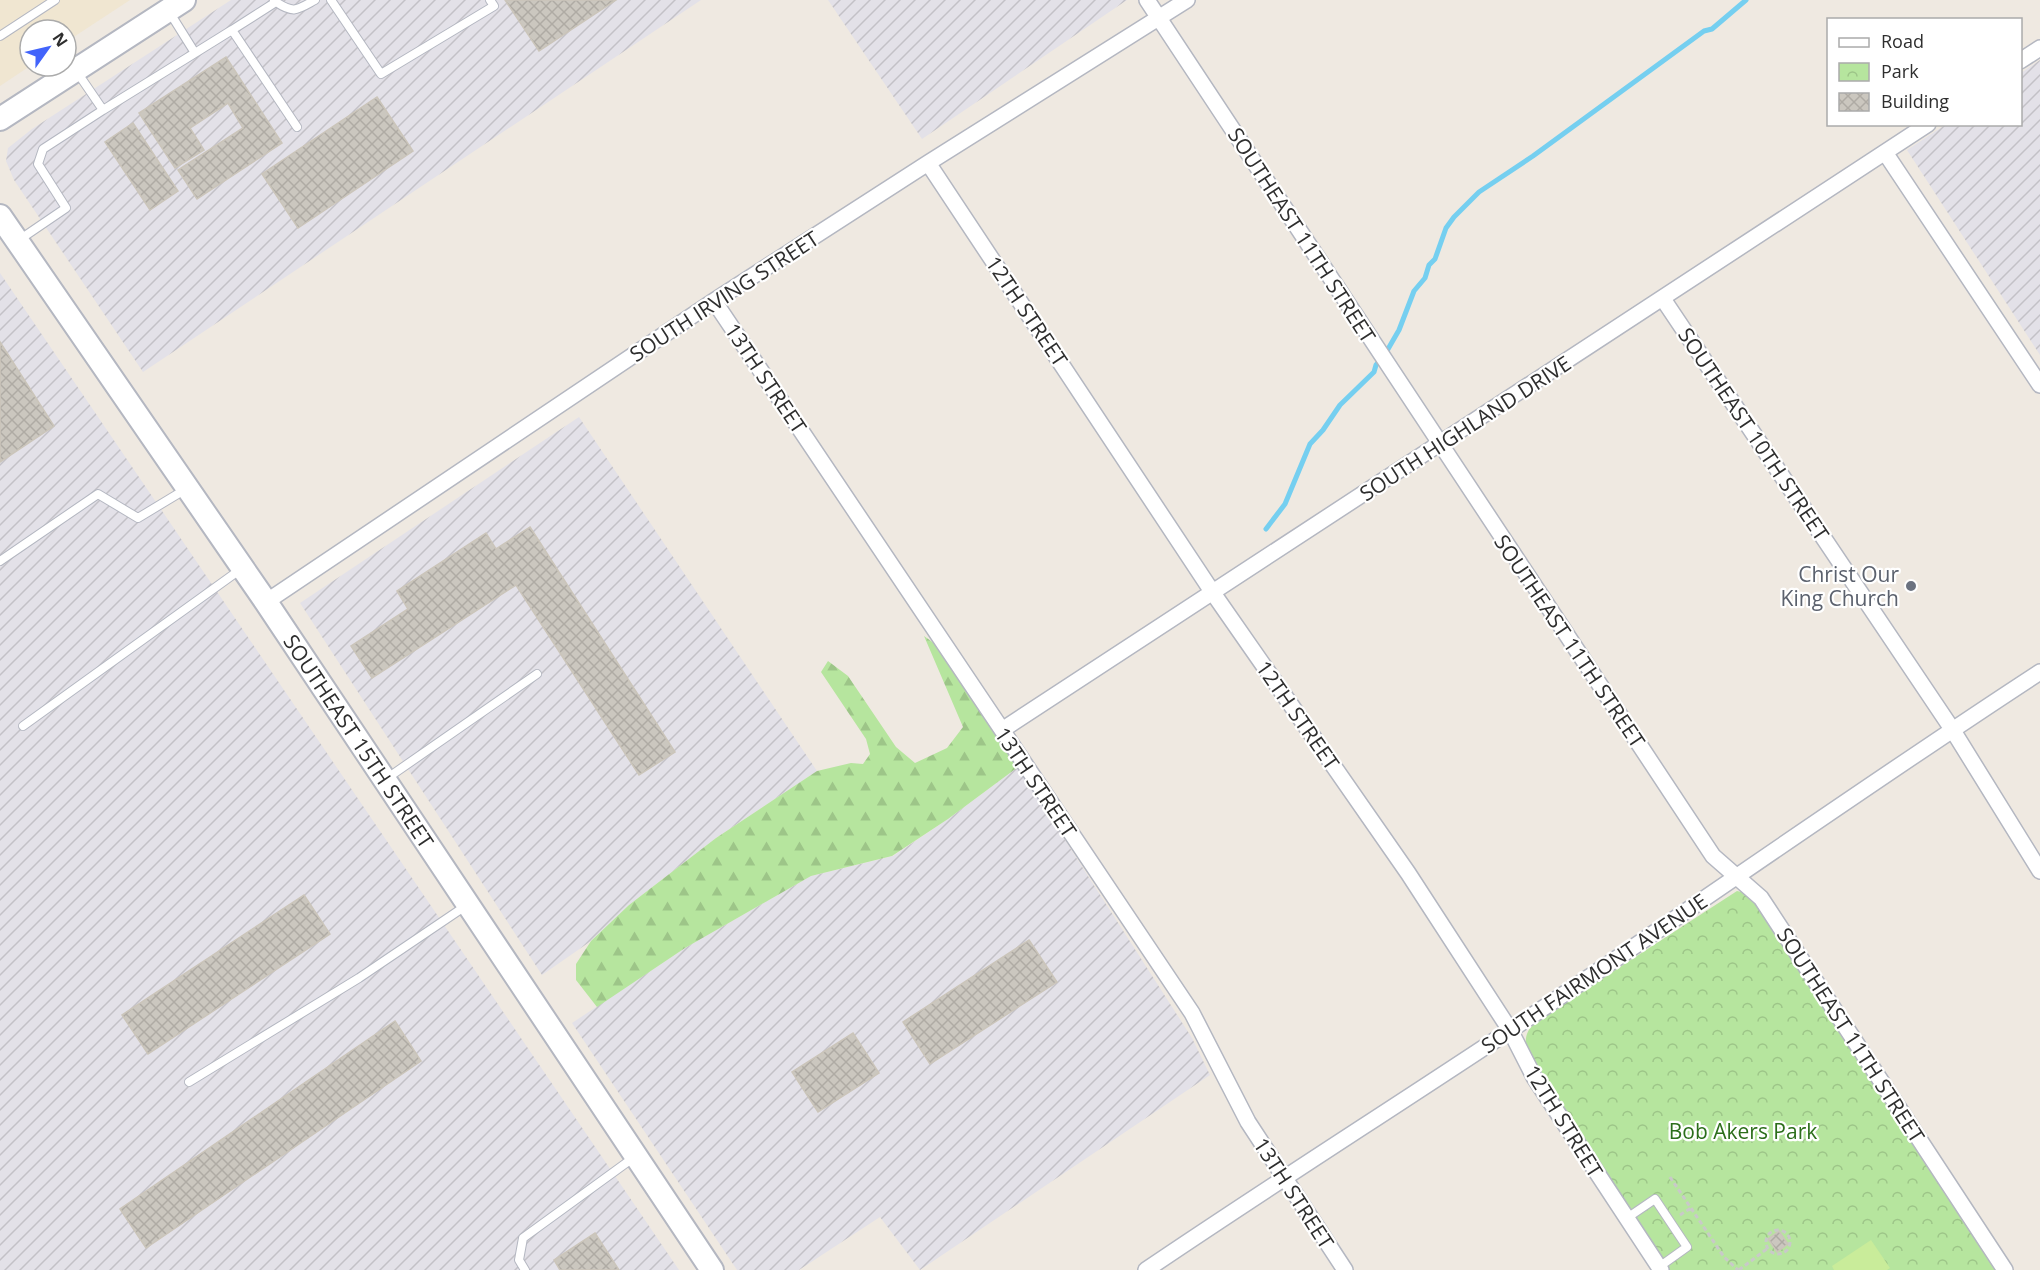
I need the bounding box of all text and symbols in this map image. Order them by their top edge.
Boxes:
north arrow [18,18,78,78]
legend [1827,18,2022,126]
text: N [48,28,73,51]
text: Road [1881,29,1924,53]
text: Park [1881,59,1919,83]
text: Building [1881,89,1949,113]
street label: SOUTHEAST 11TH STREET [1222,122,1382,348]
street label: SOUTH IRVING STREET [624,224,824,368]
street label: 12TH STREET [980,250,1074,372]
street label: 13TH STREET [719,317,813,439]
street label: SOUTHEAST 10TH STREET [1672,322,1836,546]
street label: SOUTH HIGHLAND DRIVE [1354,349,1576,507]
street label: SOUTHEAST 11TH STREET [1488,529,1652,753]
place label: Christ Our King Church [1781,560,1899,612]
marker: Christ Our King Church [1904,579,1918,593]
street label: SOUTHEAST 15TH STREET [277,629,441,854]
street label: 12TH STREET [1250,655,1346,776]
street label: 13TH STREET [989,721,1083,843]
street label: SOUTH FAIRMONT AVENUE [1476,887,1712,1059]
street label: SOUTHEAST 11TH STREET [1771,922,1931,1148]
street label: 12TH STREET [1518,1060,1610,1183]
park label: Bob Akers Park [1669,1117,1817,1145]
street label: 13TH STREET [1248,1132,1341,1254]

